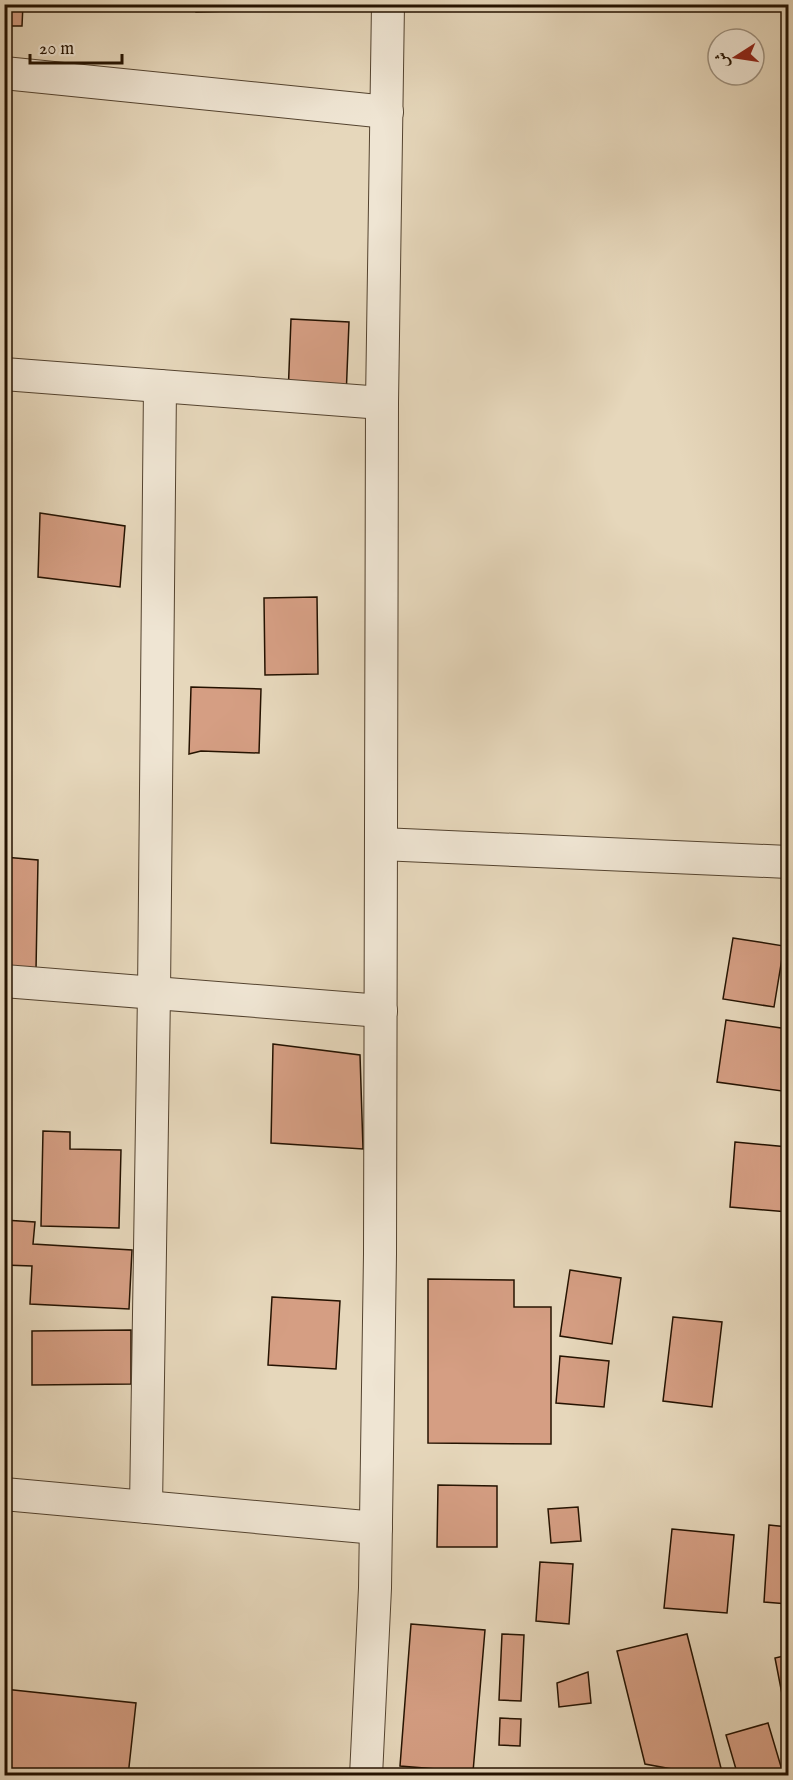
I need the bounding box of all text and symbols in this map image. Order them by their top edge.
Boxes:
scale bar [30,27,122,65]
north arrow [706,27,766,87]
text: 20 m [39,38,74,61]
text: ش [712,50,735,70]

